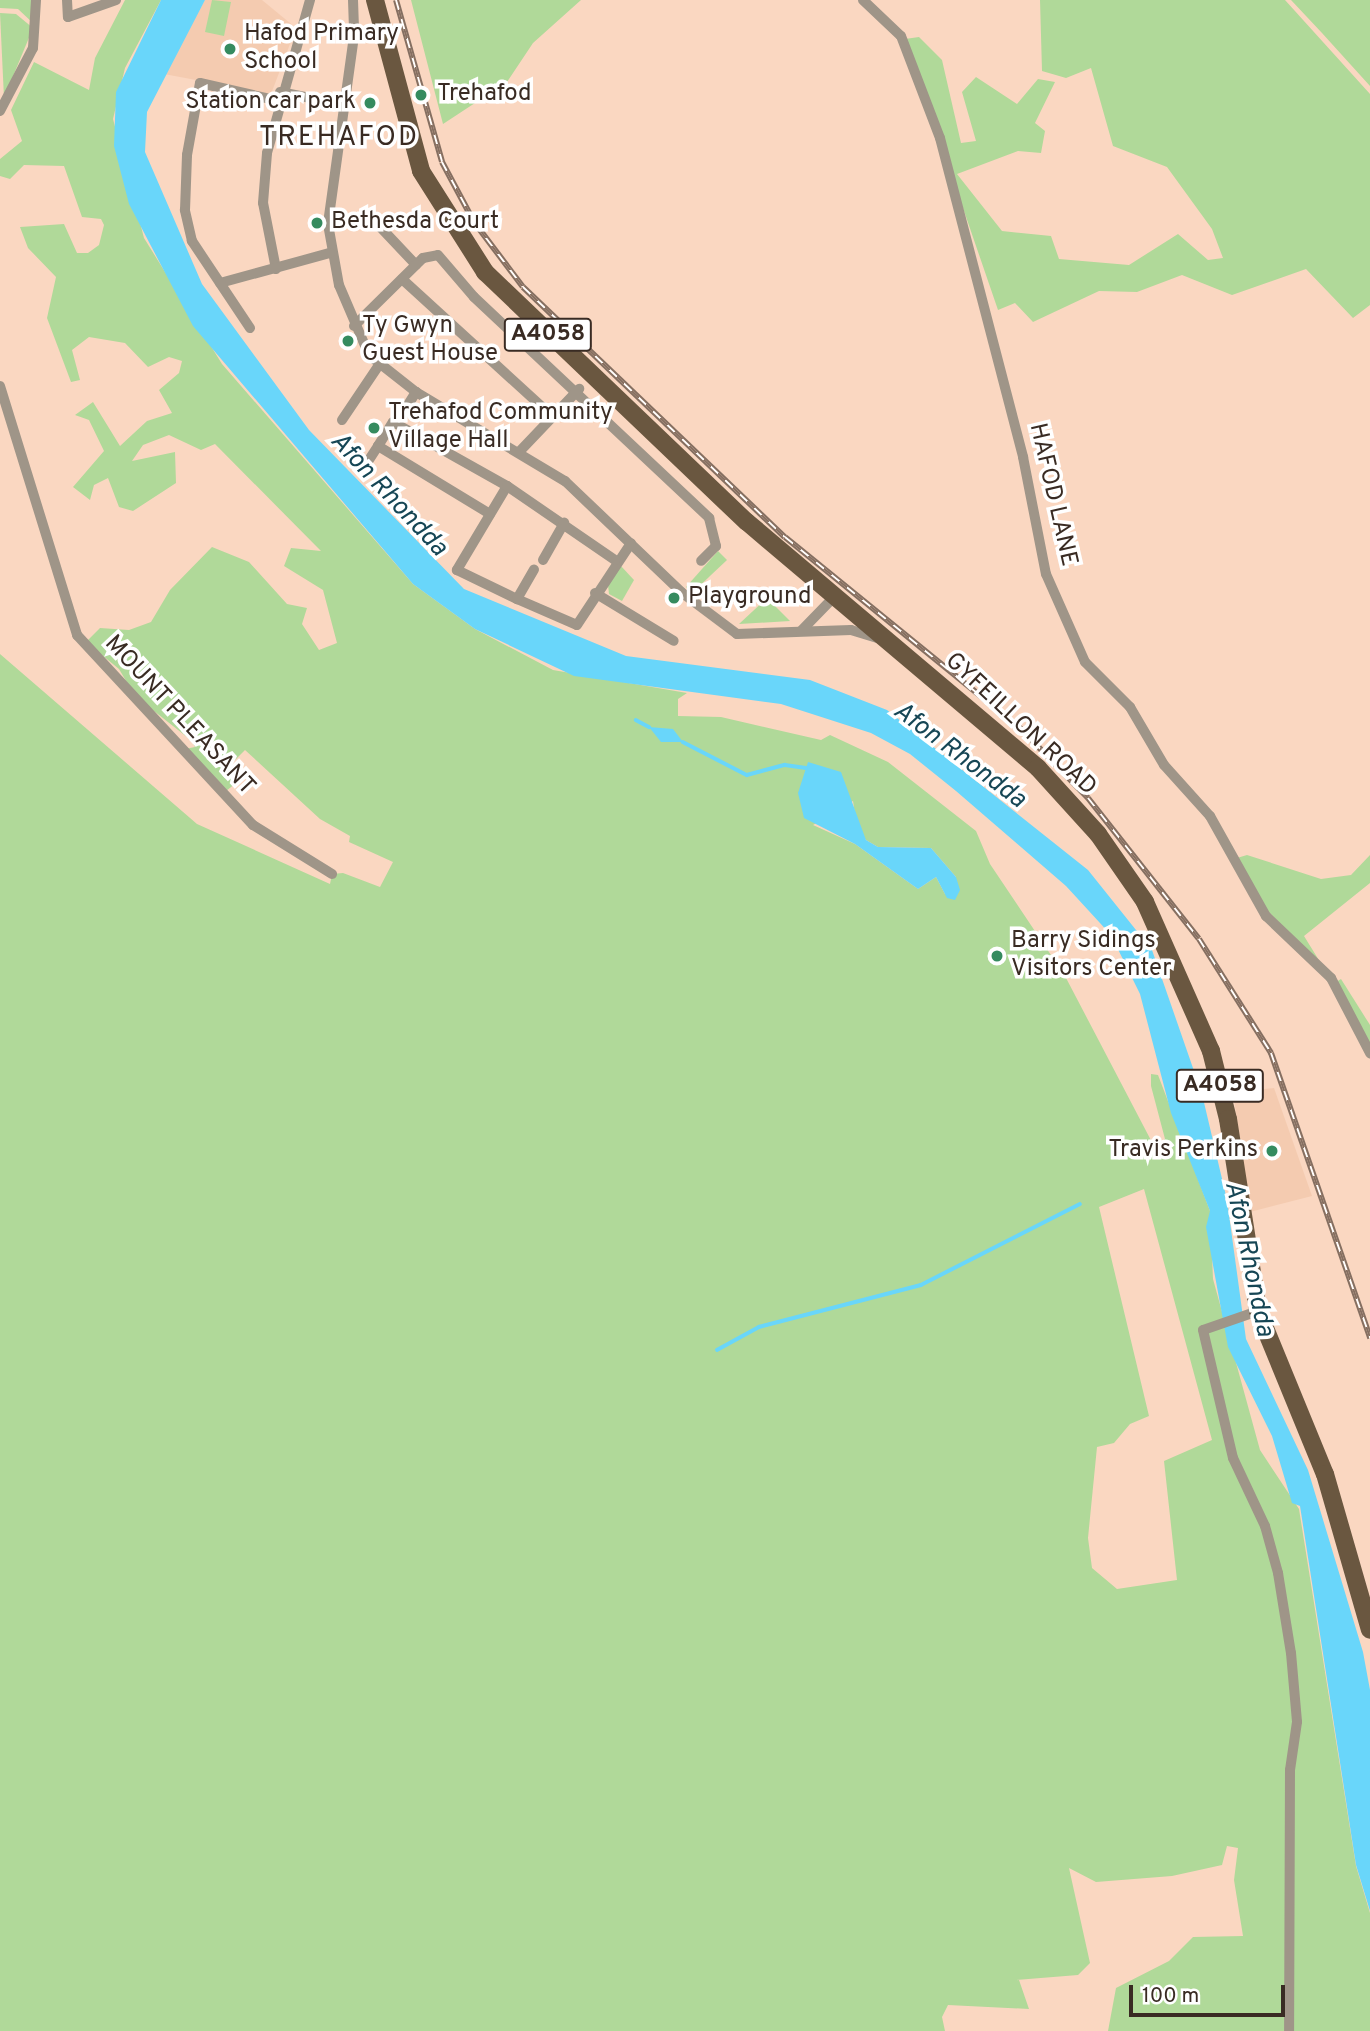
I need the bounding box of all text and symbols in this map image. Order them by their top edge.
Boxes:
place label: Hafod Primary School [244,21,399,77]
marker: Hafod Primary School [222,41,238,57]
place label: Trehafod [437,81,531,109]
marker: Trehafod [411,85,431,105]
place label: Station car park [185,89,356,117]
marker: Station car park [362,95,378,111]
district label: TREHAFOD [260,121,418,155]
place label: Bethesda Court [331,209,499,237]
marker: Bethesda Court [309,215,325,231]
place label: Ty Gwyn Guest House [362,313,498,369]
road number: A4058 [503,316,594,354]
marker: Ty Gwyn Guest House [340,333,356,349]
place label: Trehafod Community Village Hall [388,400,613,456]
marker: Trehafod Community Village Hall [366,420,382,436]
street label: HAFOD LANE [1022,421,1082,569]
water label: Afon Rhondda [323,427,453,563]
place label: Playground [688,584,811,612]
marker: Playground [666,590,682,606]
street label: MOUNT PLEASANT [97,630,261,802]
street label: GYFEILLON ROAD [938,647,1102,803]
water label: Afon Rhondda [886,696,1032,816]
place label: Barry Sidings Visitors Center [1011,928,1171,984]
marker: Barry Sidings Visitors Center [989,948,1005,964]
road number: A4058 [1174,1066,1266,1106]
place label: Travis Perkins [1108,1137,1258,1165]
marker: Travis Perkins [1264,1143,1280,1159]
water label: Afon Rhondda [1216,1178,1280,1340]
scale bar [1132,1972,1288,2016]
text: 100 m [1142,1983,1199,2010]

